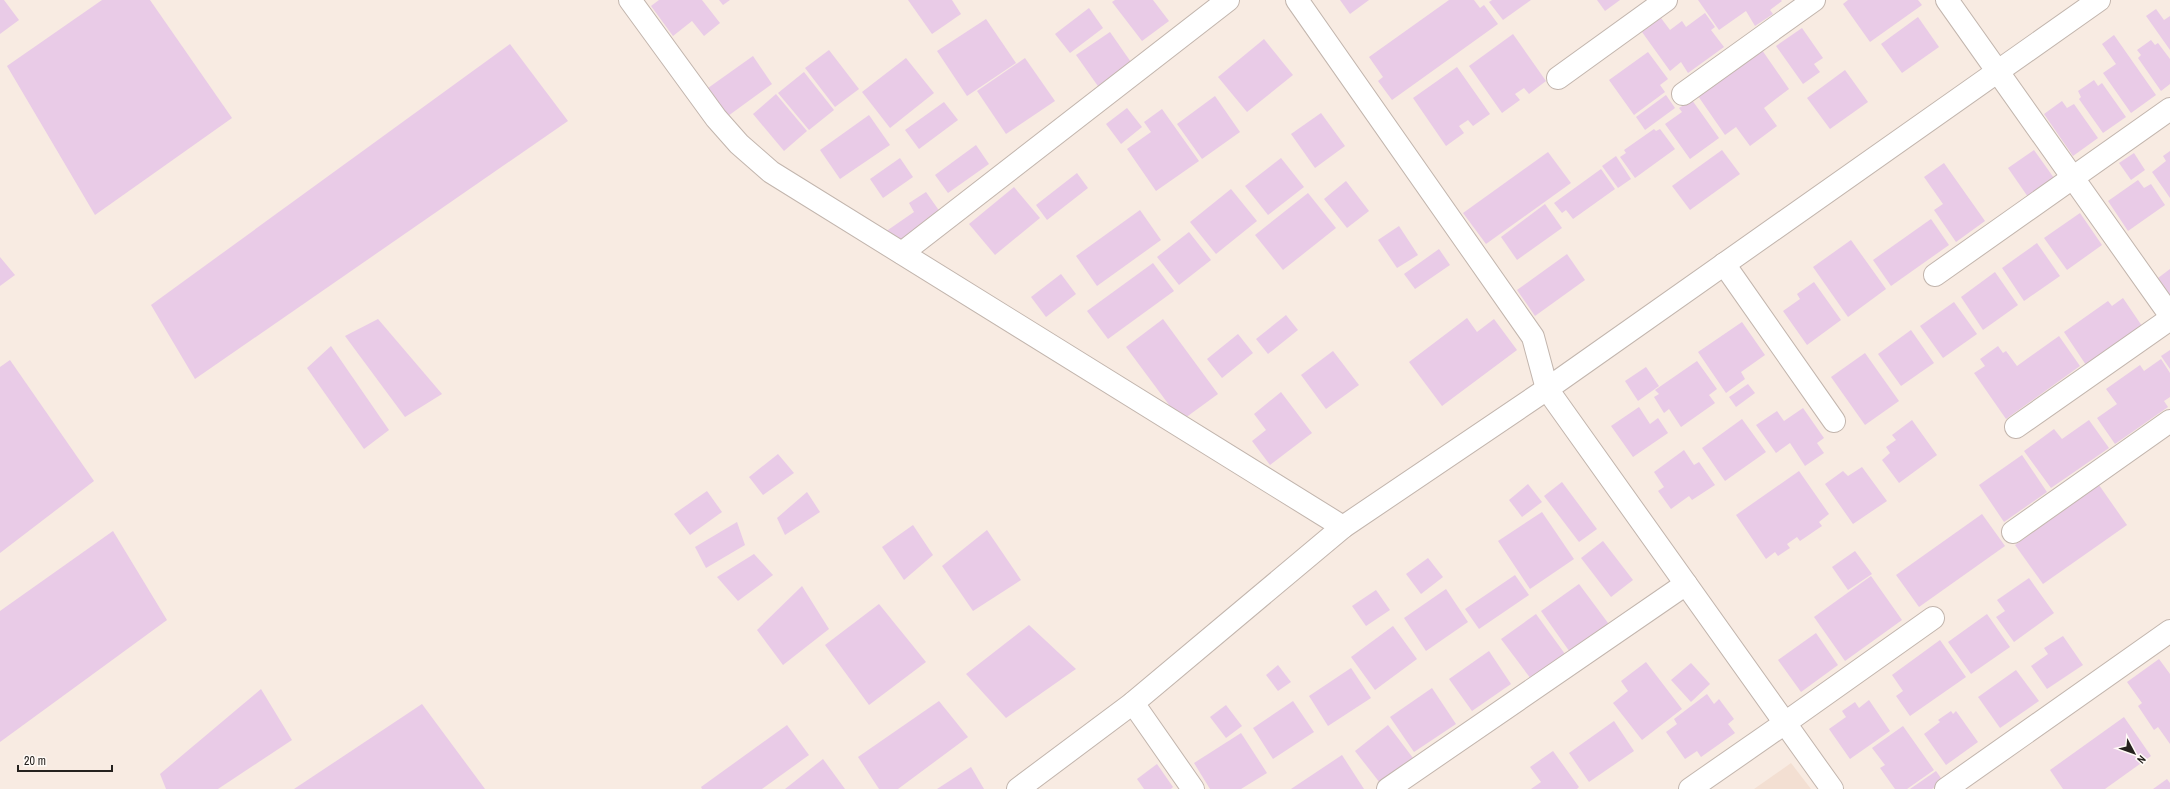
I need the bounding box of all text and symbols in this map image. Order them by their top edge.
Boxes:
north arrow [2114,733,2154,773]
scale bar [18,747,112,773]
text: 20 m [24,753,46,769]
text: N [2134,753,2149,767]

